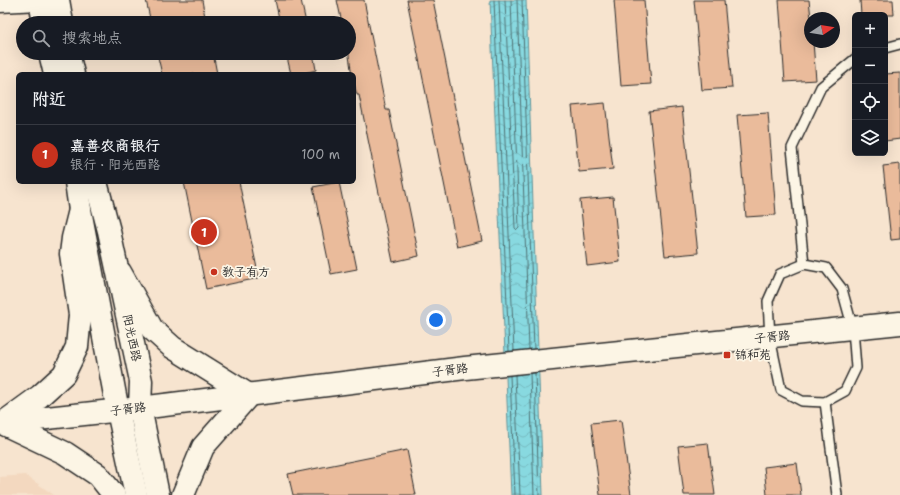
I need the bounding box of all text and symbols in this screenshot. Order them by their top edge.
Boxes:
north arrow [804,12,840,48]
map controls [852,12,888,156]
button: + [852,12,888,48]
search box [16,16,356,60]
icon: search [30,27,52,49]
text: 搜索地点 [62,28,122,48]
button: − [852,48,888,84]
button: locate [852,84,888,120]
text: 附近 [32,88,66,110]
button: layers [852,120,888,156]
text: 嘉善农商银行 [70,136,160,156]
text: 1 [42,146,48,163]
text: 100 m [301,146,340,163]
text: 银行 · 阳光西路 [70,156,161,173]
pin: 1 [191,217,217,247]
place label: 教子有方 [222,264,270,280]
marker: 教子有方 [209,267,219,277]
your location [426,310,446,330]
street label: 阳光西路 [119,313,145,363]
street label: 子胥路 [753,327,791,347]
place label: 锦和苑 [735,347,771,363]
marker: 锦和苑 [722,350,732,360]
street label: 子胥路 [431,360,469,380]
street label: 子胥路 [109,399,147,419]

